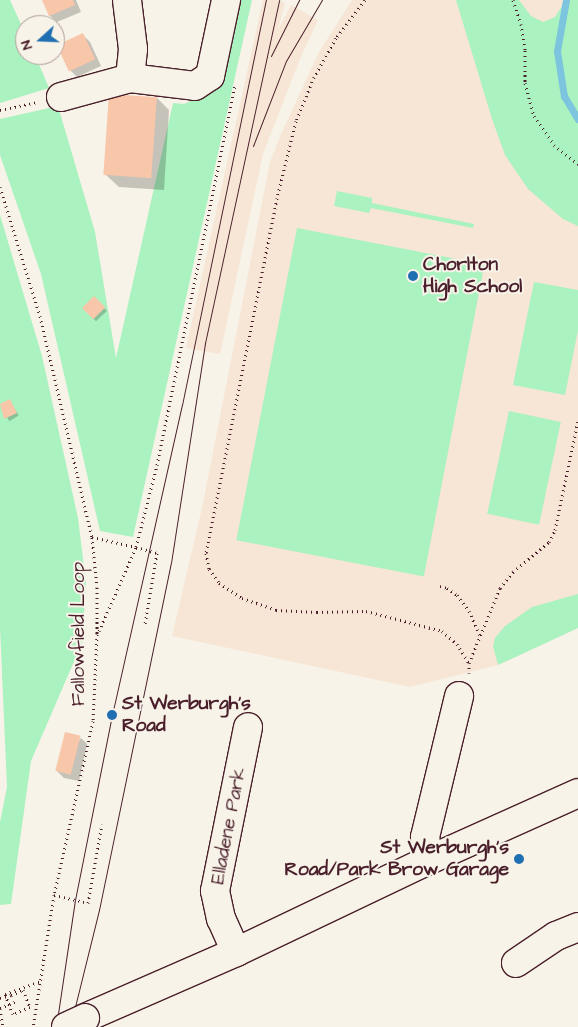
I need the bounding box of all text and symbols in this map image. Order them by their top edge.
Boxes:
north arrow [15,15,65,65]
text: N [16,37,38,52]
place label: Chorlton High School [423,254,522,298]
marker: Chorlton High School [407,270,419,282]
street label: Fallowfield Loop [68,562,90,706]
place label: St Werburgh's Road [122,693,251,737]
marker: St Werburgh's Road [106,709,118,721]
street label: Elladene Park [207,766,251,886]
place label: St Werburgh's Road/Park Brow Garage [284,837,509,881]
marker: St Werburgh's Road/Park Brow Garage [513,853,525,865]

